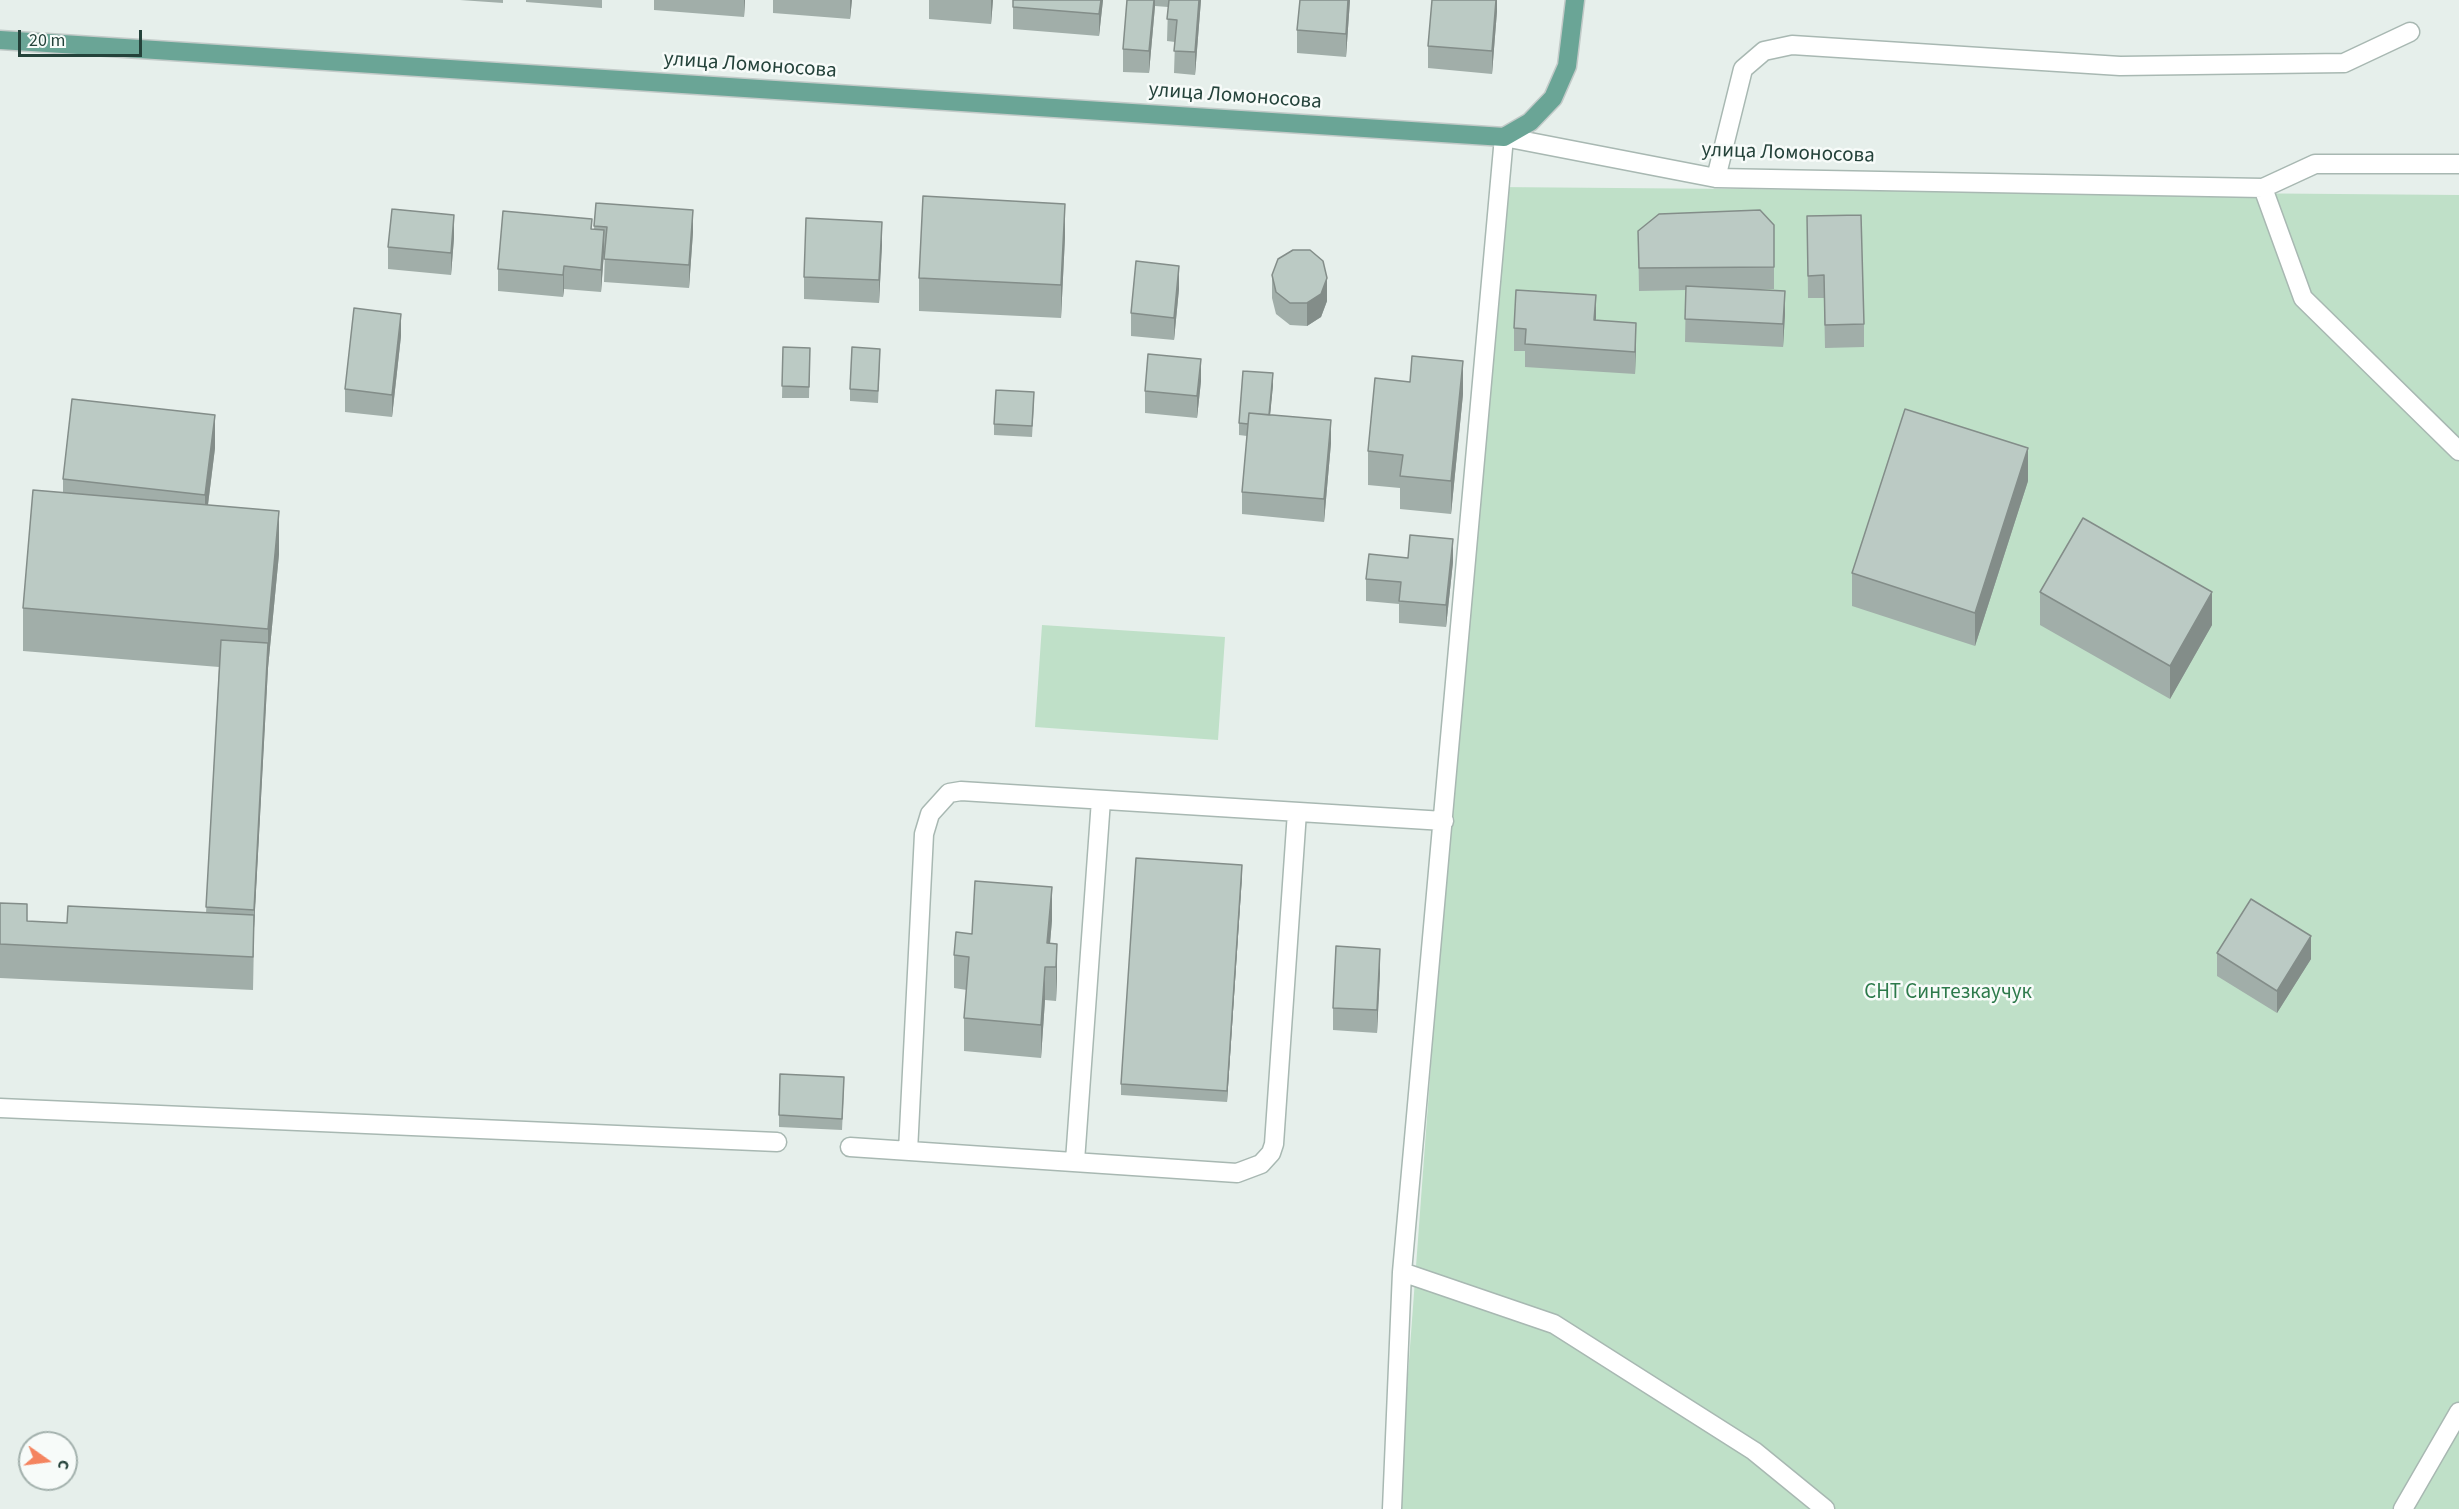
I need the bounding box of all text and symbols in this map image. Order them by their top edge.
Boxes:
scale bar [21,18,146,56]
text: 20 m [29,28,65,53]
street label: улица Ломоносова [663,47,837,85]
street label: улица Ломоносова [1148,78,1322,116]
street label: улица Ломоносова [1701,138,1875,170]
park label: СНТ Синтезкаучук [1864,980,2032,1006]
north arrow [18,1431,78,1491]
text: С [52,1458,75,1472]

